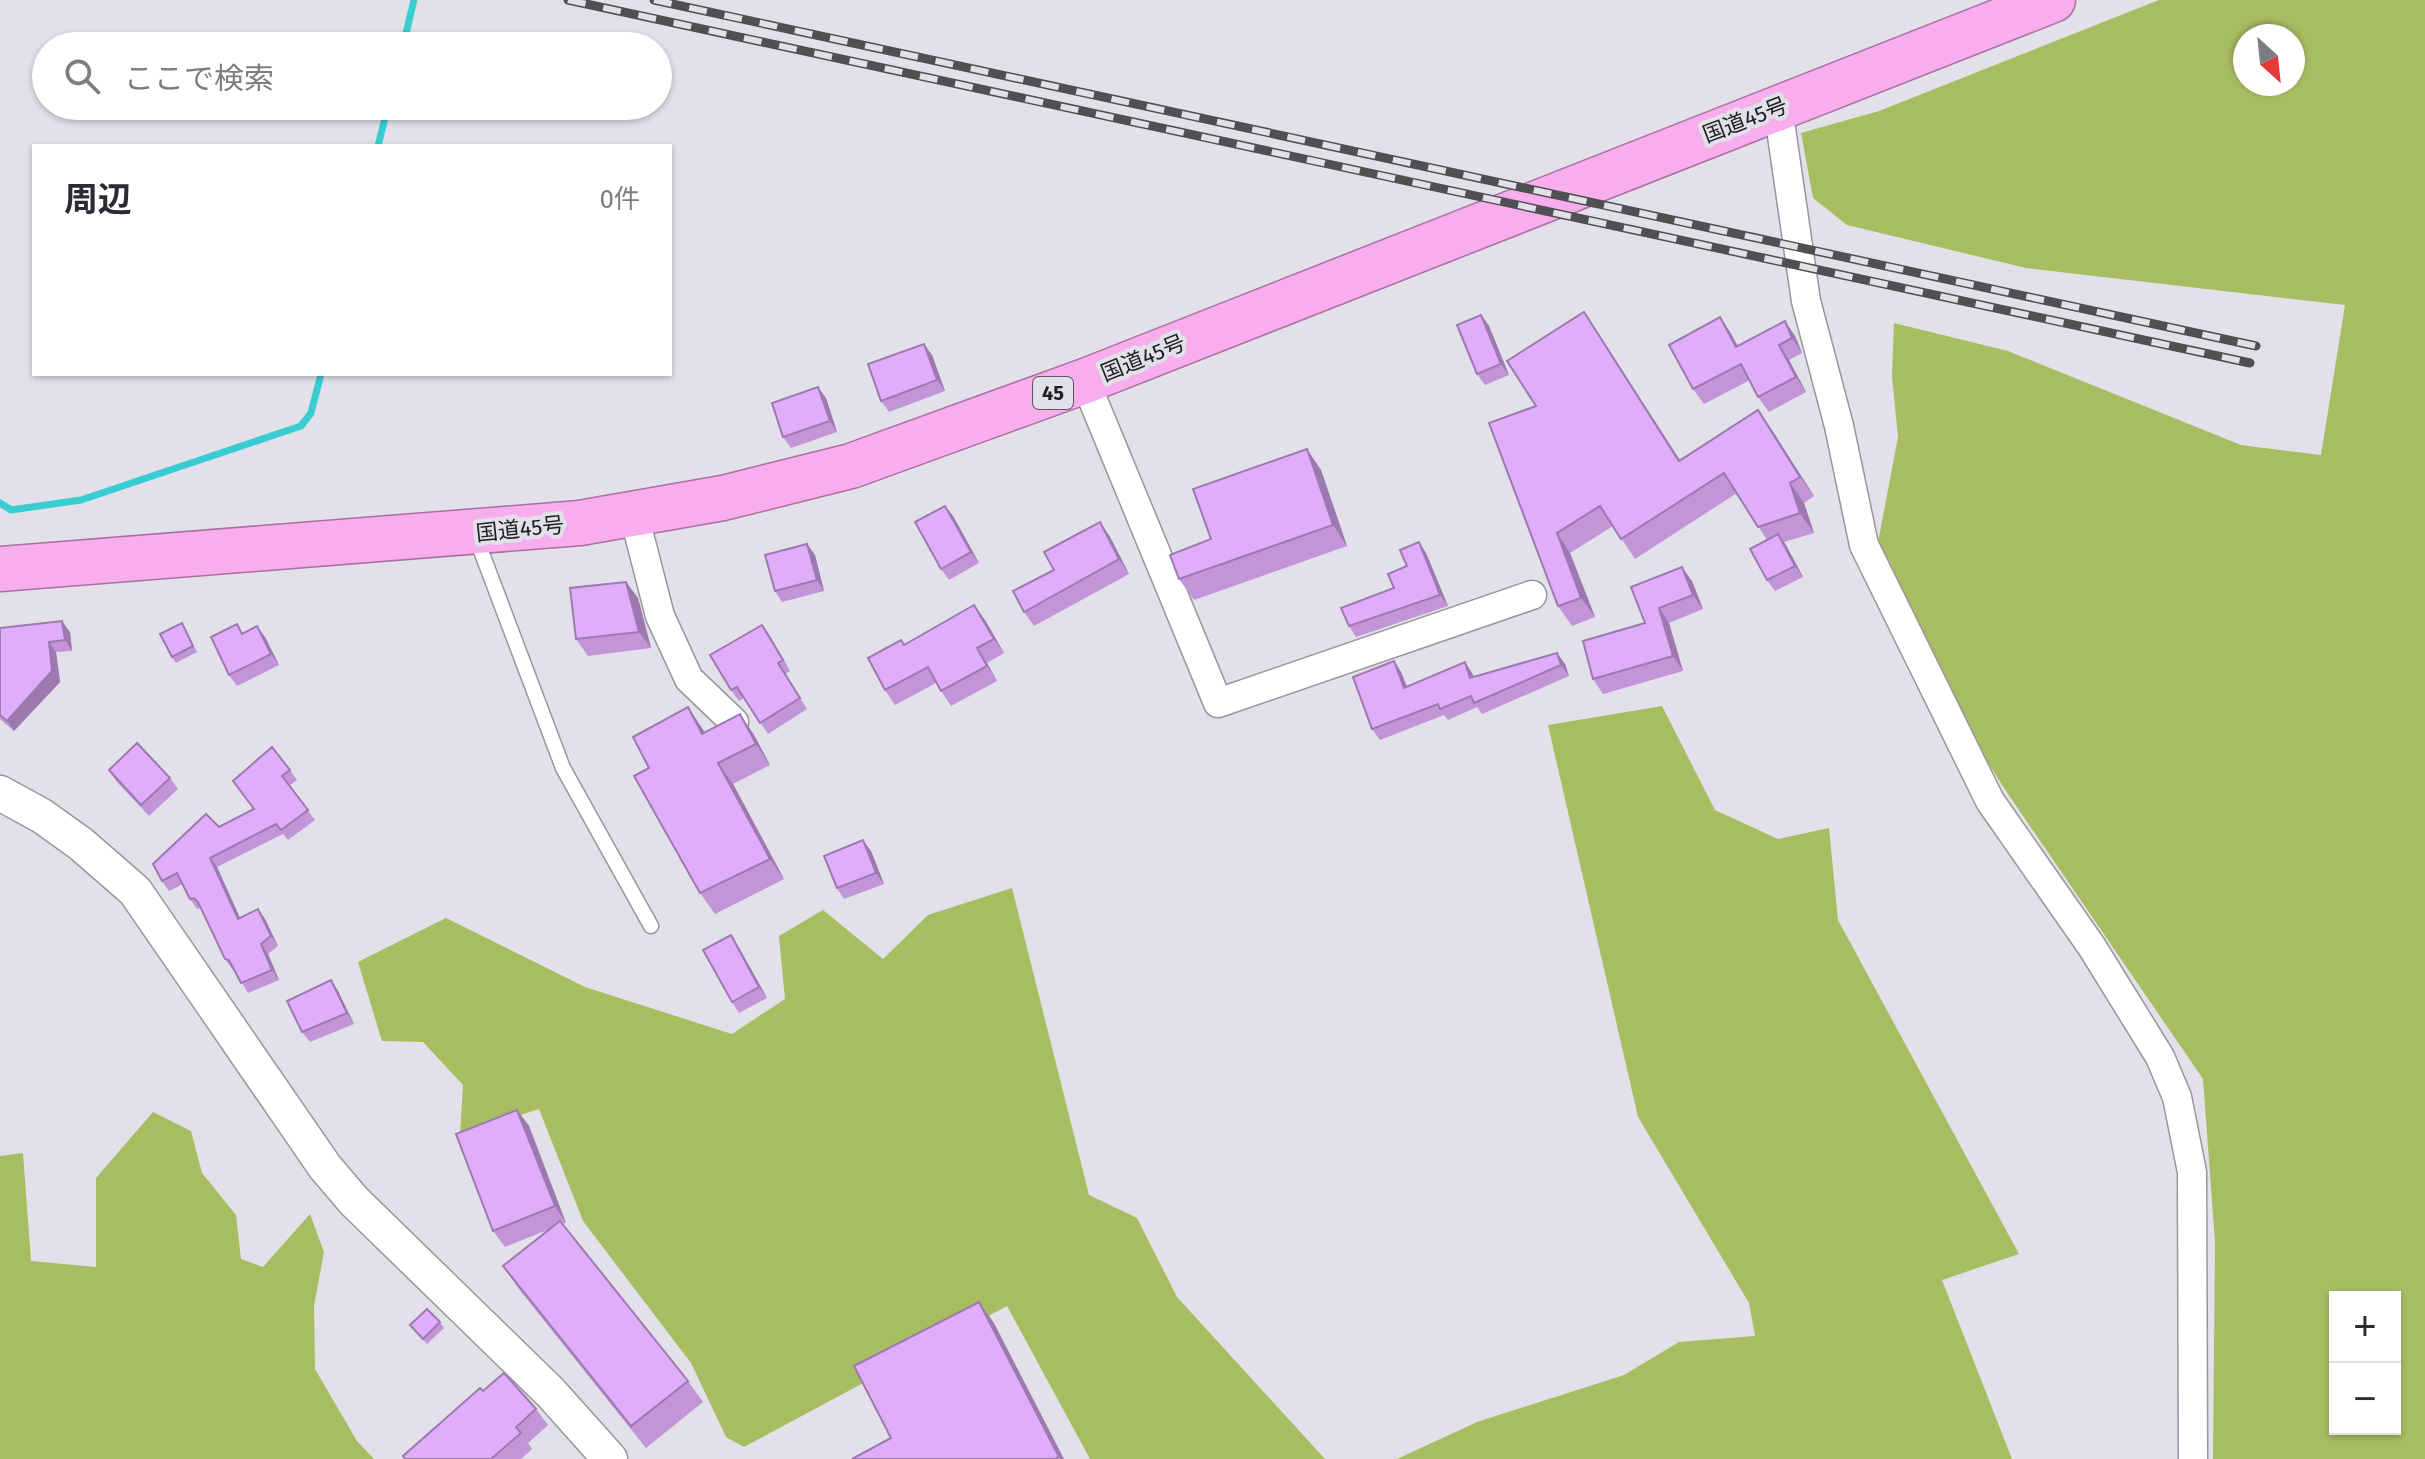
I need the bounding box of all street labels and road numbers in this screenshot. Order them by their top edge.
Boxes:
street label: 国道45号 [1699,92,1791,148]
street label: 国道45号 [1097,329,1189,387]
road number: 45 [1033,377,1073,409]
street label: 国道45号 [475,511,565,547]

